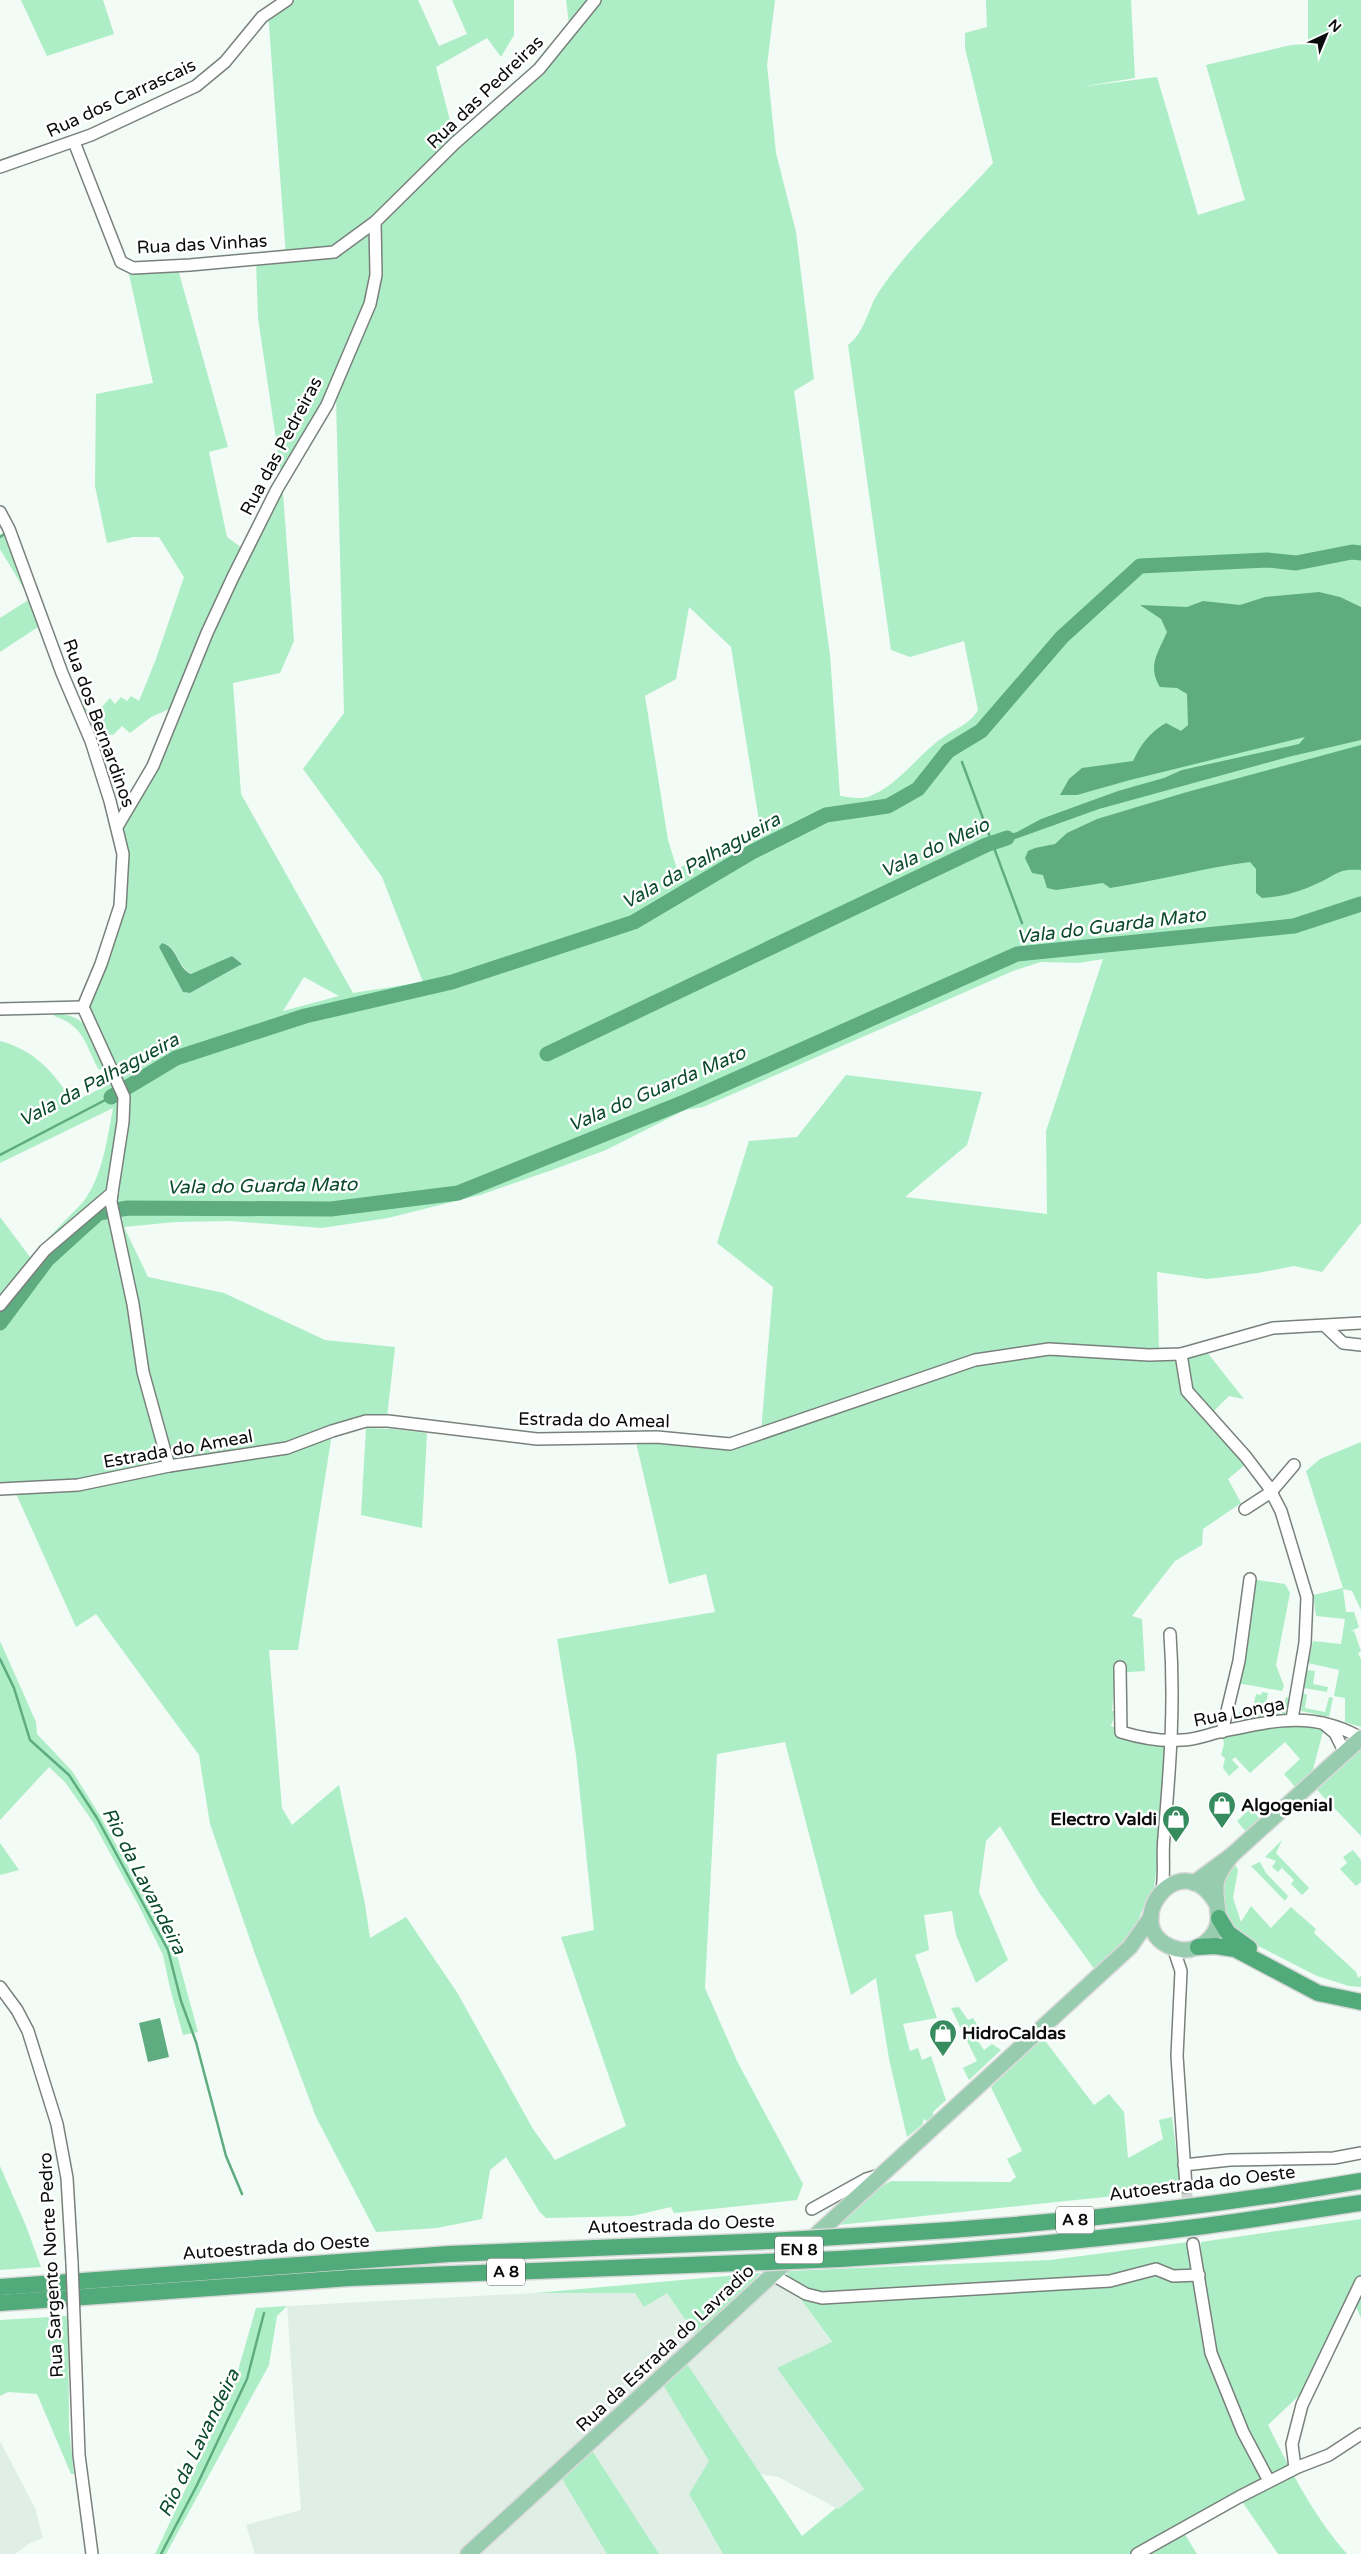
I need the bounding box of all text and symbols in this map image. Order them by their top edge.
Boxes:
north arrow [1301,10,1351,60]
text: N [1325,16,1345,36]
street label: Rua das Pedreiras [422,31,548,153]
street label: Rua dos Carrascais [43,54,199,142]
street label: Rua das Vinhas [136,230,268,258]
street label: Rua das Pedreiras [235,373,327,519]
street label: Rua dos Bernardinos [58,636,140,810]
water label: Vala da Palhagueira [618,808,785,914]
water label: Vala do Meio [877,813,994,883]
water label: Vala do Guarda Mato [1015,903,1208,949]
water label: Vala da Palhagueira [15,1028,184,1131]
water label: Vala do Guarda Mato [565,1041,750,1136]
water label: Vala do Guarda Mato [167,1173,359,1199]
street label: Estrada do Ameal [518,1408,670,1432]
street label: Estrada do Ameal [101,1425,255,1473]
street label: Rua Longa [1192,1692,1286,1732]
shop icon: Algogenial [1207,1790,1237,1829]
place label: Algogenial [1241,1794,1333,1816]
water label: Rio da Lavandeira [98,1804,191,1959]
shop icon: Electro Valdi [1161,1804,1191,1843]
place label: Electro Valdi [1050,1808,1157,1830]
shop icon: HidroCaldas [928,2018,958,2057]
place label: HidroCaldas [962,2022,1066,2044]
street label: Rua Sargento Norte Pedro [34,2152,68,2378]
street label: Autoestrada do Oeste [1108,2161,1296,2205]
road number: A 8 [1056,2206,1094,2234]
street label: Autoestrada do Oeste [587,2210,775,2238]
street label: Autoestrada do Oeste [182,2229,370,2265]
road number: EN 8 [775,2236,823,2264]
road number: A 8 [487,2258,525,2286]
street label: Rua da Estrada do Lavradio [571,2260,759,2436]
water label: Rio da Lavandeira [154,2364,245,2520]

